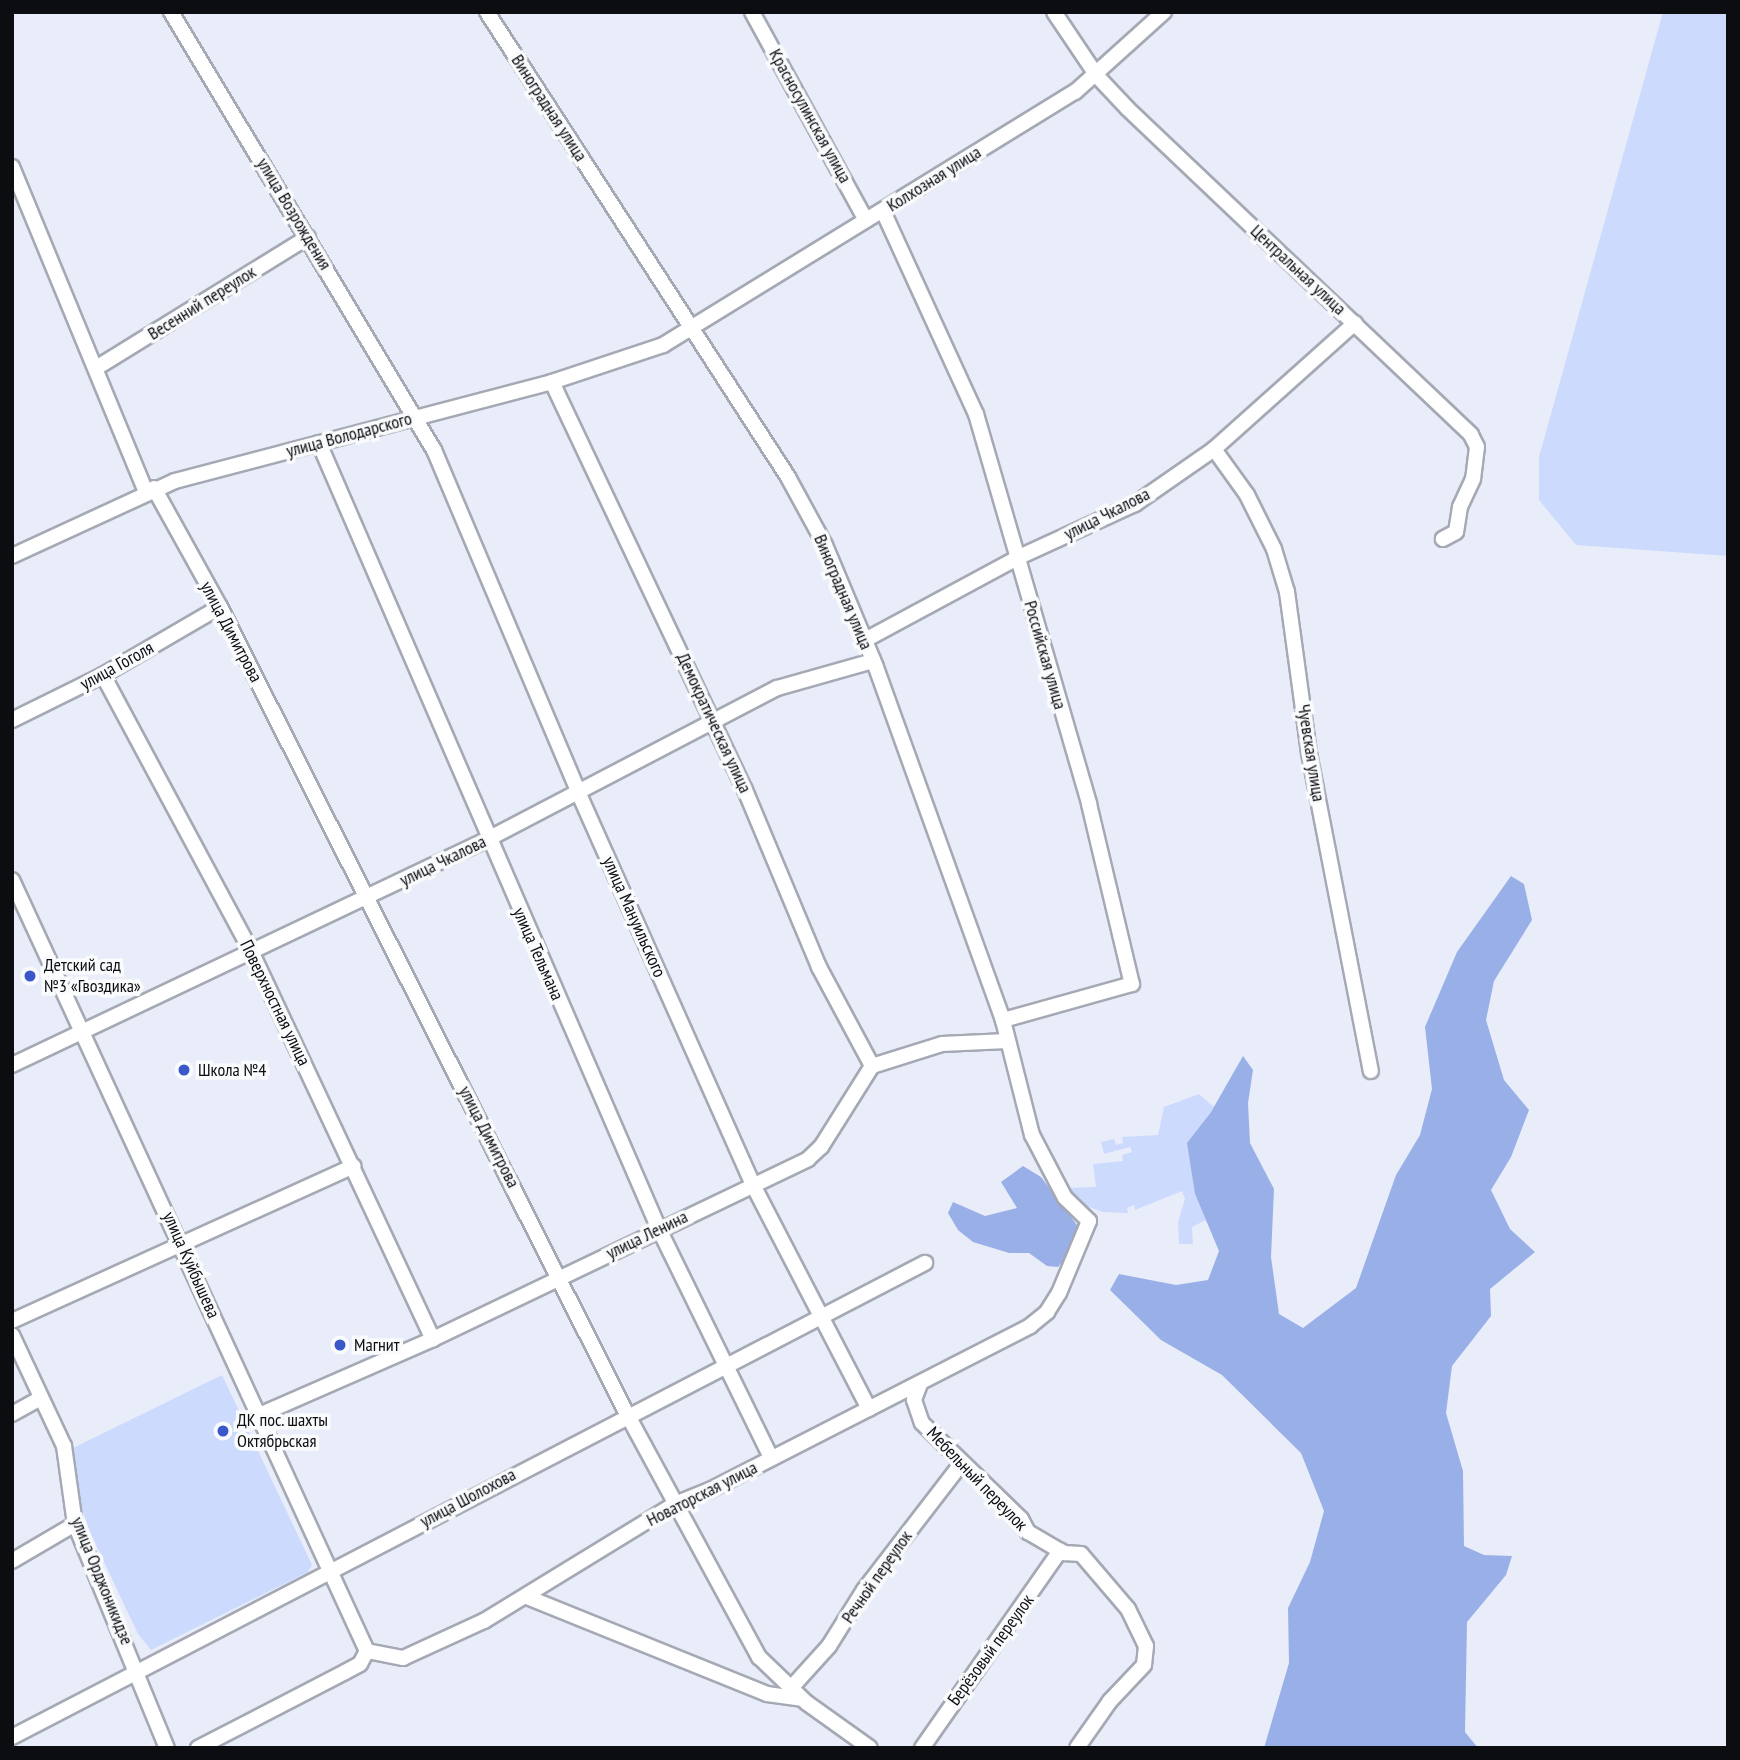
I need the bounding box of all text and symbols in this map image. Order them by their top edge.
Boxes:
street label: Красносулинская улица [764,45,856,187]
street label: Виноградная улица [506,51,592,165]
street label: Колхозная улица [883,141,985,217]
street label: улица Возрождения [252,154,336,274]
street label: Центральная улица [1246,220,1350,320]
street label: Весенний переулок [144,261,260,345]
street label: улица Володарского [284,408,414,462]
street label: улица Чкалова [1061,483,1153,545]
street label: Виноградная улица [809,531,877,653]
street label: улица Димитрова [195,578,267,686]
street label: Российская улица [1019,598,1071,712]
street label: улица Гоголя [77,637,157,695]
street label: Демократическая улица [672,649,756,797]
street label: Чуевская улица [1293,703,1329,803]
street label: улица Чкалова [396,831,490,891]
street label: улица Мануильского [598,853,670,981]
street label: улица Тельмана [508,904,568,1004]
street label: Поверхностная улица [235,937,315,1069]
place label: Детский сад №3 «Гвоздика» [44,955,141,998]
marker: Детский сад №3 «Гвоздика» [22,968,38,984]
place label: Школа №4 [198,1059,266,1081]
marker: Школа №4 [176,1062,192,1078]
street label: улица Димитрова [454,1082,524,1192]
street label: улица Ленина [603,1206,691,1264]
street label: улица Куйбышева [158,1208,224,1322]
place label: Магнит [354,1334,399,1356]
marker: Магнит [332,1337,348,1353]
place label: ДК пос. шахты Октябрьская [237,1410,329,1452]
marker: ДК пос. шахты Октябрьская [215,1423,231,1439]
street label: Мебельный переулок [922,1423,1032,1535]
street label: Новаторская улица [643,1457,761,1531]
street label: улица Шолохова [416,1464,520,1532]
street label: улица Орджоникидзе [67,1514,137,1648]
street label: Речной переулок [837,1526,917,1628]
street label: Берёзовый переулок [943,1590,1039,1710]

